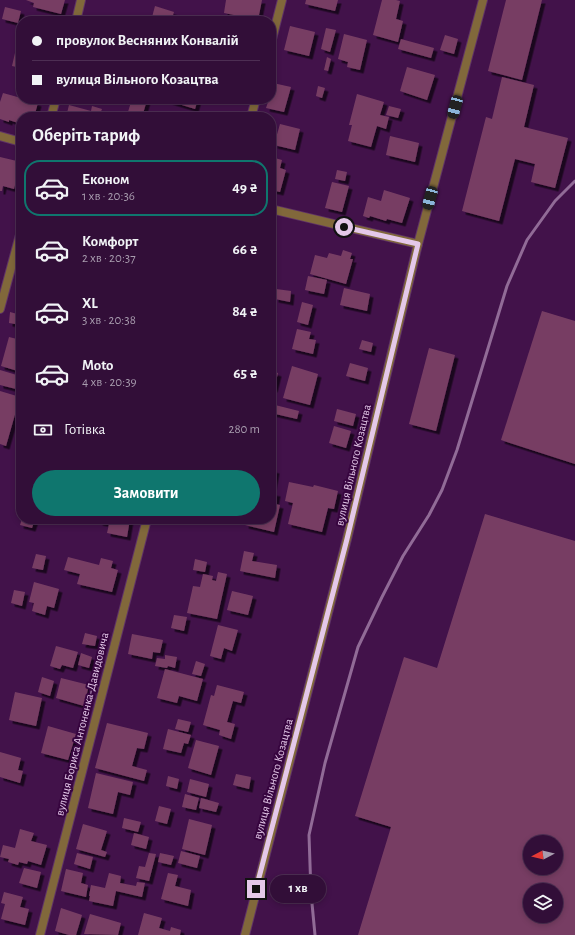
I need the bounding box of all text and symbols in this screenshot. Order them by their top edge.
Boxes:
text: провулок Весняних Конвалій [56,33,239,48]
text: вулиця Вільного Козацтва [56,72,219,87]
car [446,94,464,120]
text: Оберіть тариф [32,127,140,145]
icon: car [34,170,70,206]
text: Економ [82,172,130,187]
text: 49 ₴ [232,180,258,195]
car [421,185,439,211]
text: 1 хв · 20:36 [82,190,135,203]
route start [335,218,353,236]
icon: car [34,232,70,268]
text: Комфорт [82,234,138,249]
text: 66 ₴ [233,242,258,257]
text: 2 хв · 20:37 [82,252,136,265]
icon: car [34,294,70,330]
text: XL [82,296,98,311]
text: 84 ₴ [232,304,258,319]
text: 3 хв · 20:38 [82,314,136,327]
icon: car [34,356,70,392]
text: Moto [82,358,114,373]
text: 65 ₴ [233,366,258,381]
text: 4 хв · 20:39 [82,376,137,389]
street label: вулиця Вільного Козацтва [333,403,374,527]
icon: cash [32,419,54,441]
text: Готівка [64,422,105,437]
text: 280 m [229,423,260,436]
button: Замовити [32,470,260,516]
street label: вулиця Бориса Антоненка-Давидовича [53,631,112,817]
street label: вулиця Вільного Козацтва [251,717,296,841]
north arrow [523,835,563,875]
map controls [523,835,563,923]
callout: 1 хв [270,875,326,903]
route end [247,880,265,898]
text: 1 хв [288,882,308,895]
button: layers [523,883,563,923]

